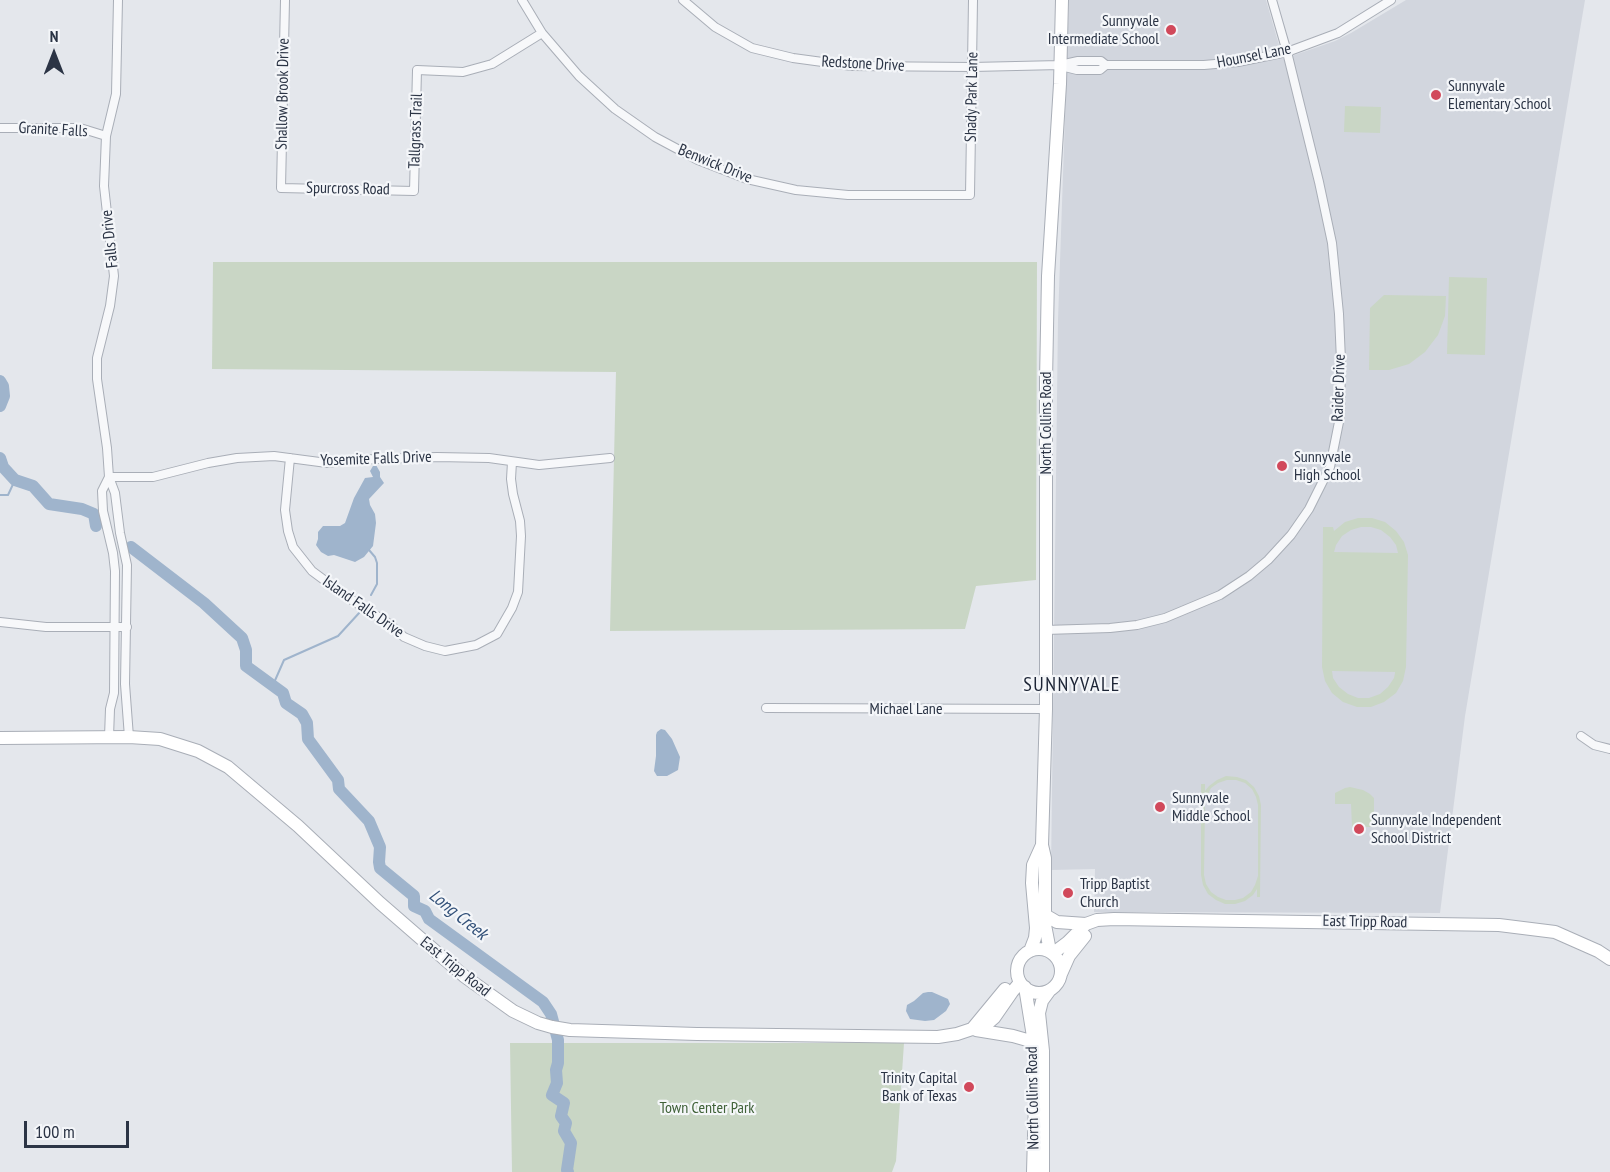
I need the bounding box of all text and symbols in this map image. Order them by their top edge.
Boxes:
place label: Sunnyvale Intermediate School [1048,11,1159,49]
marker: Sunnyvale Intermediate School [1164,23,1178,37]
north arrow [24,24,84,84]
text: N [50,26,58,46]
street label: Shallow Brook Drive [272,38,294,150]
street label: Hounsel Lane [1215,39,1293,73]
street label: Redstone Drive [821,52,905,76]
street label: Shady Park Lane [962,52,982,142]
place label: Sunnyvale Elementary School [1448,76,1551,114]
marker: Sunnyvale Elementary School [1429,88,1443,102]
street label: Tallgrass Trail [405,93,427,169]
street label: Granite Falls [18,119,88,141]
street label: Benwick Drive [675,140,755,188]
street label: Spurcross Road [306,179,390,199]
street label: Falls Drive [97,209,123,269]
street label: Raider Drive [1328,354,1350,422]
street label: North Collins Road [1036,372,1056,474]
street label: Yosemite Falls Drive [320,447,432,471]
place label: Sunnyvale High School [1294,447,1361,485]
marker: Sunnyvale High School [1275,459,1289,473]
street label: Island Falls Drive [319,572,407,642]
district label: SUNNYVALE [1023,673,1121,697]
street label: Michael Lane [870,699,942,719]
place label: Sunnyvale Middle School [1172,788,1250,826]
marker: Sunnyvale Middle School [1153,800,1167,814]
place label: Sunnyvale Independent School District [1371,810,1501,848]
marker: Sunnyvale Independent School District [1352,822,1366,836]
place label: Tripp Baptist Church [1080,874,1150,912]
water label: Long Creek [425,885,491,945]
marker: Tripp Baptist Church [1061,886,1075,900]
street label: East Tripp Road [1322,912,1408,932]
street label: East Tripp Road [416,933,494,1001]
street label: North Collins Road [1023,1046,1043,1150]
place label: Trinity Capital Bank of Texas [881,1068,957,1106]
marker: Trinity Capital Bank of Texas [962,1080,976,1094]
park label: Town Center Park [659,1098,755,1118]
scale bar [27,1109,132,1147]
text: 100 m [35,1120,75,1143]

